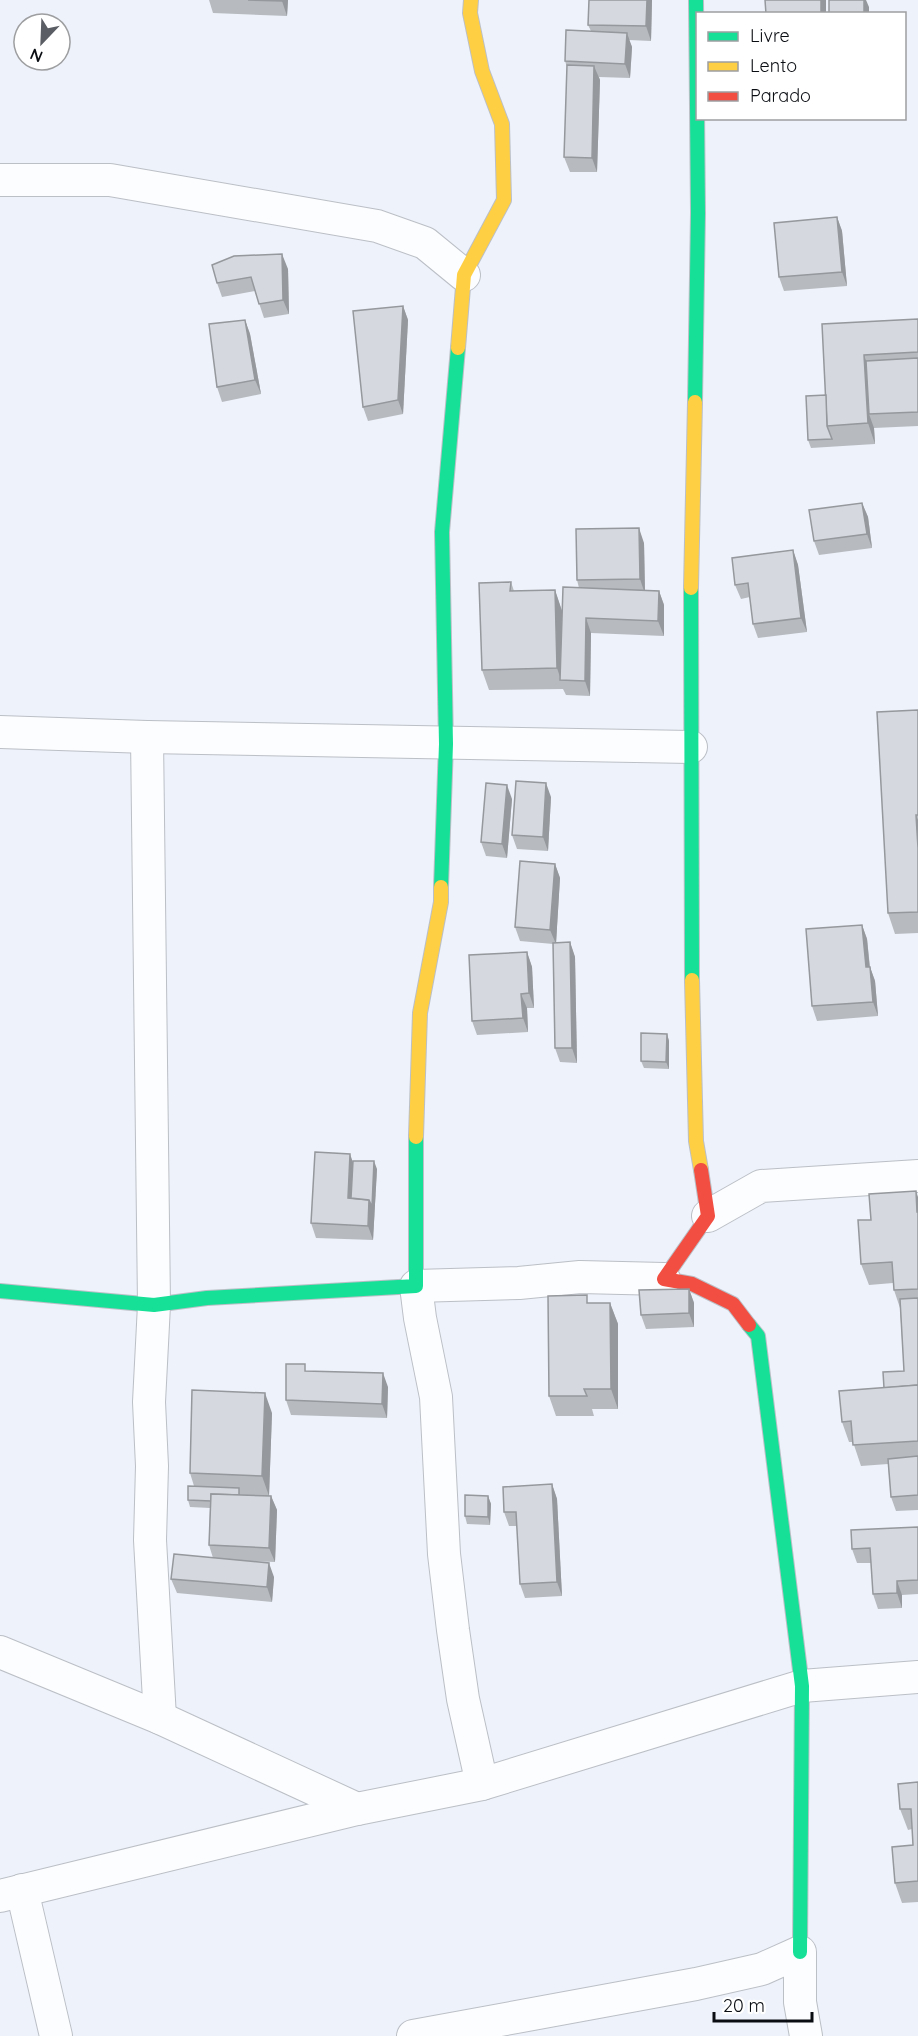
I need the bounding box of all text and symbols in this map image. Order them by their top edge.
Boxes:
north arrow [12,12,72,72]
legend [696,12,906,120]
text: Livre [750,24,790,47]
text: N [27,44,45,67]
text: Lento [750,54,797,77]
text: Parado [750,84,811,107]
scale bar [714,1985,812,2023]
text: 20 m [723,1994,765,2017]

